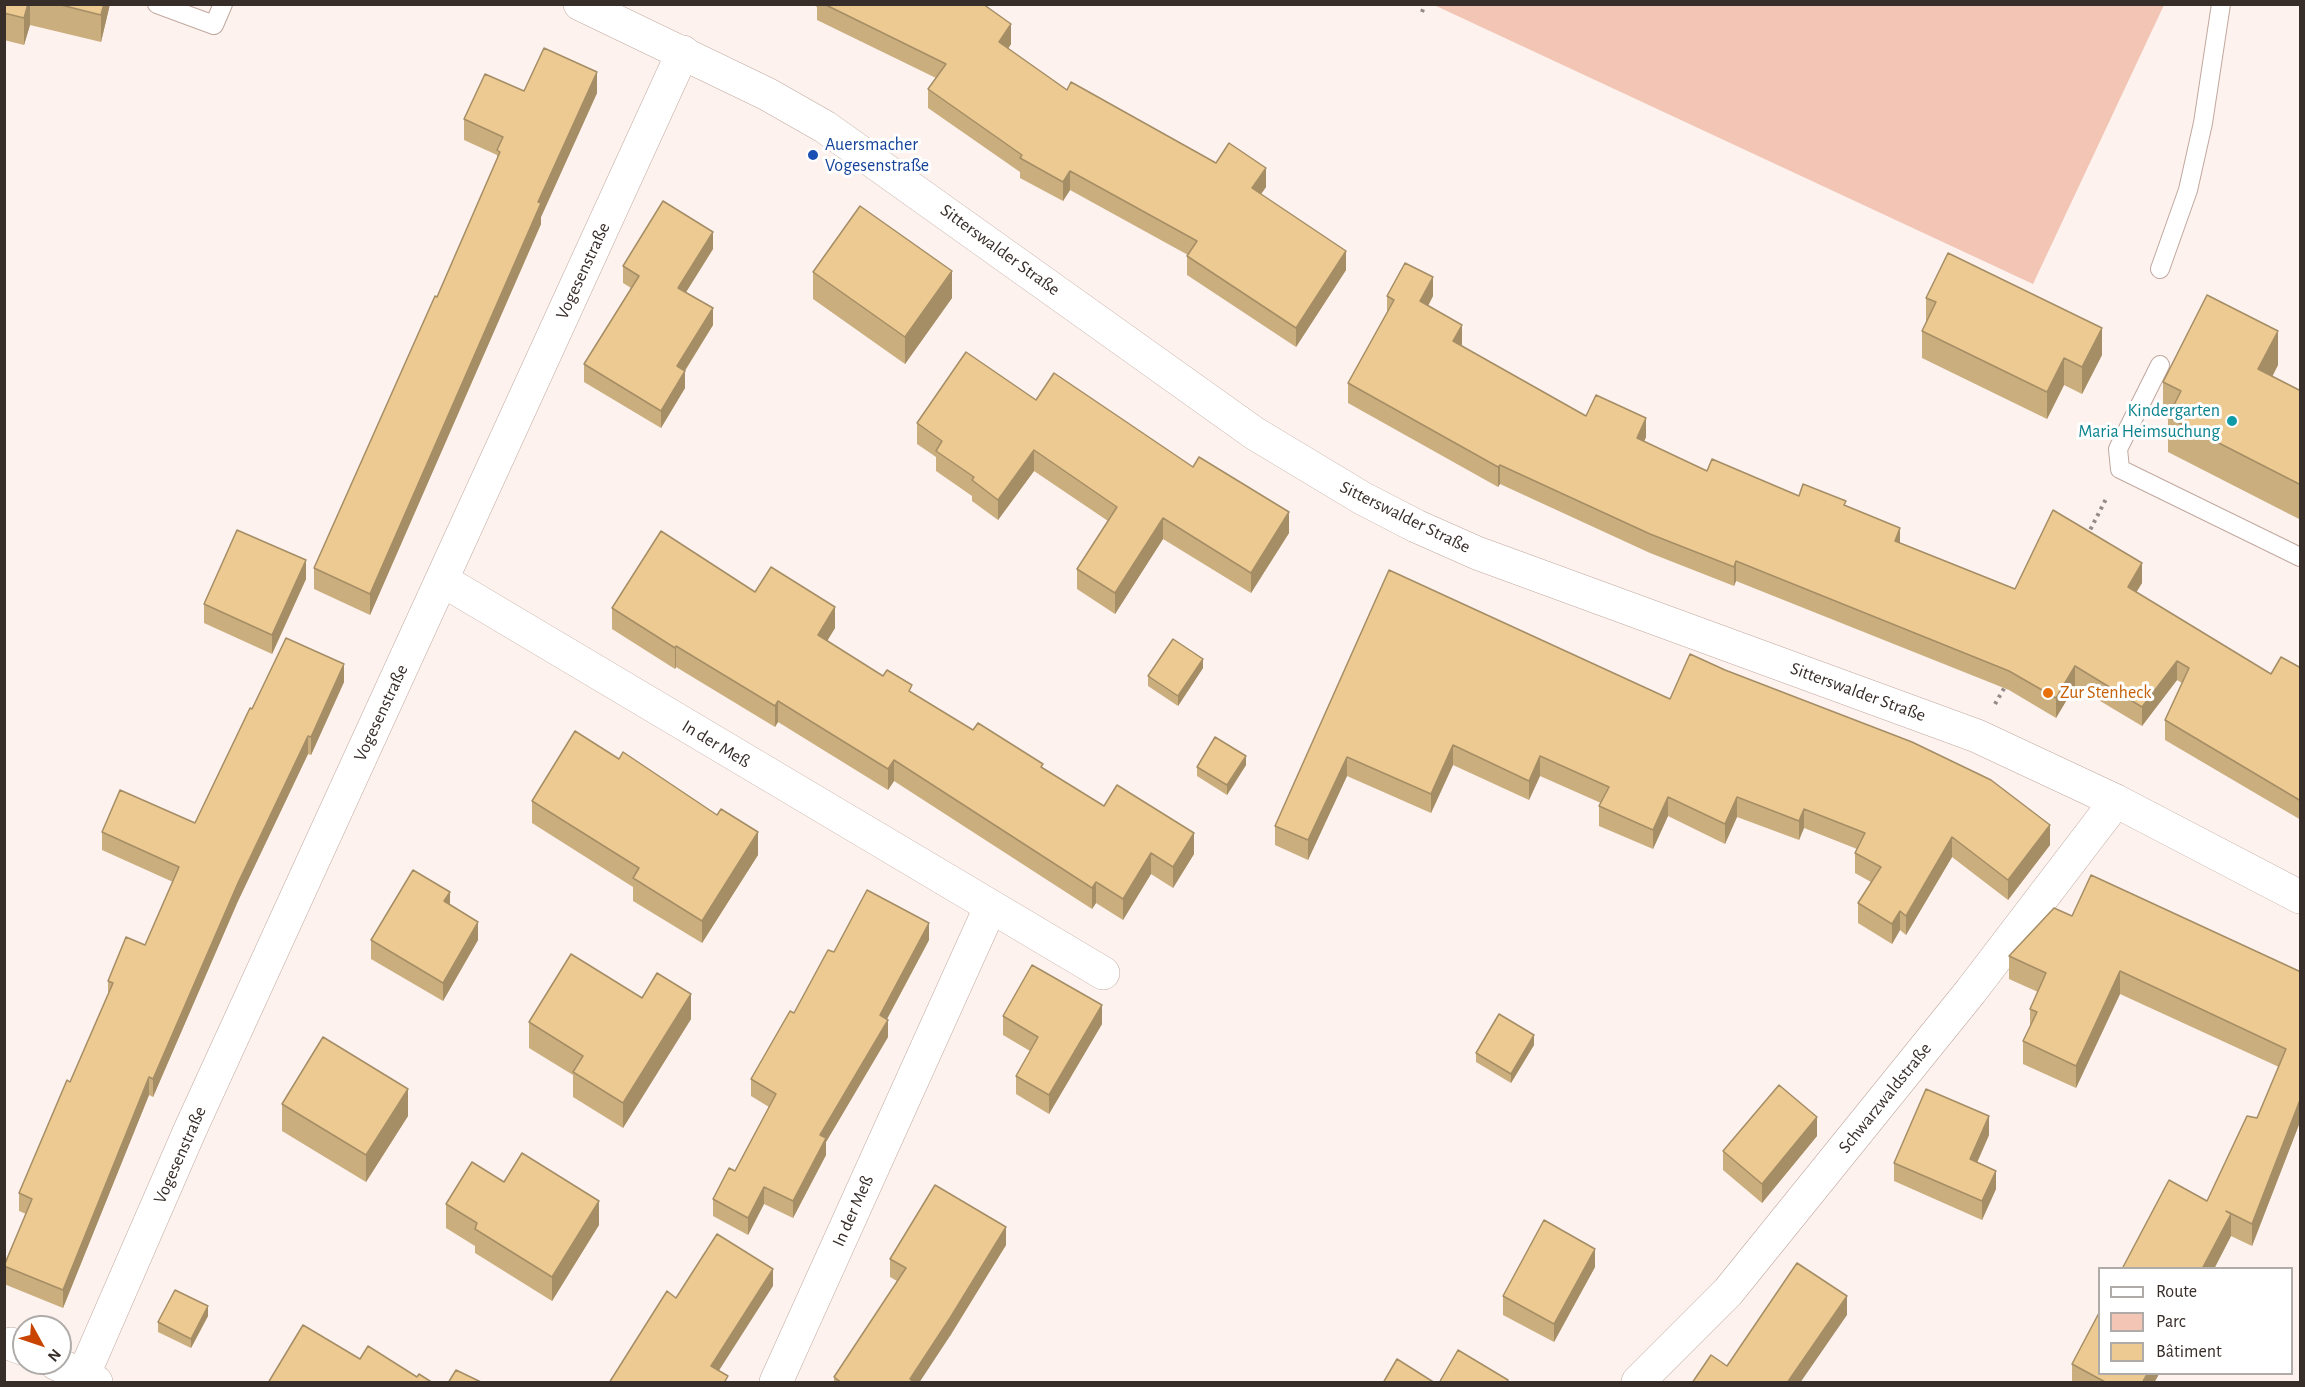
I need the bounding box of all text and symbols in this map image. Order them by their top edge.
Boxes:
place label: Auersmacher Vogesenstraße [825,134,929,176]
marker: Auersmacher Vogesenstraße [806,148,820,162]
street label: Sitterswalder Straße [936,199,1064,301]
street label: Vogesenstraße [551,219,615,323]
place label: Kindergarten Maria Heimsuchung [2078,400,2220,442]
marker: Kindergarten Maria Heimsuchung [2225,414,2239,428]
street label: Sitterswalder Straße [1336,476,1474,558]
street label: Sitterswalder Straße [1787,658,1929,726]
street label: Vogesenstraße [349,661,413,765]
place label: Zur Stenheck [2060,682,2151,704]
marker: Zur Stenheck [2041,686,2055,700]
street label: In der Meß [678,715,754,773]
street label: Schwarzwaldstraße [1834,1038,1936,1158]
street label: Vogesenstraße [149,1103,211,1207]
street label: In der Meß [828,1172,878,1250]
legend [2098,1267,2293,1375]
text: Route [2156,1283,2197,1301]
text: Parc [2156,1313,2186,1331]
north arrow [12,1315,72,1375]
text: Bâtiment [2156,1343,2222,1361]
text: N [45,1346,64,1365]

